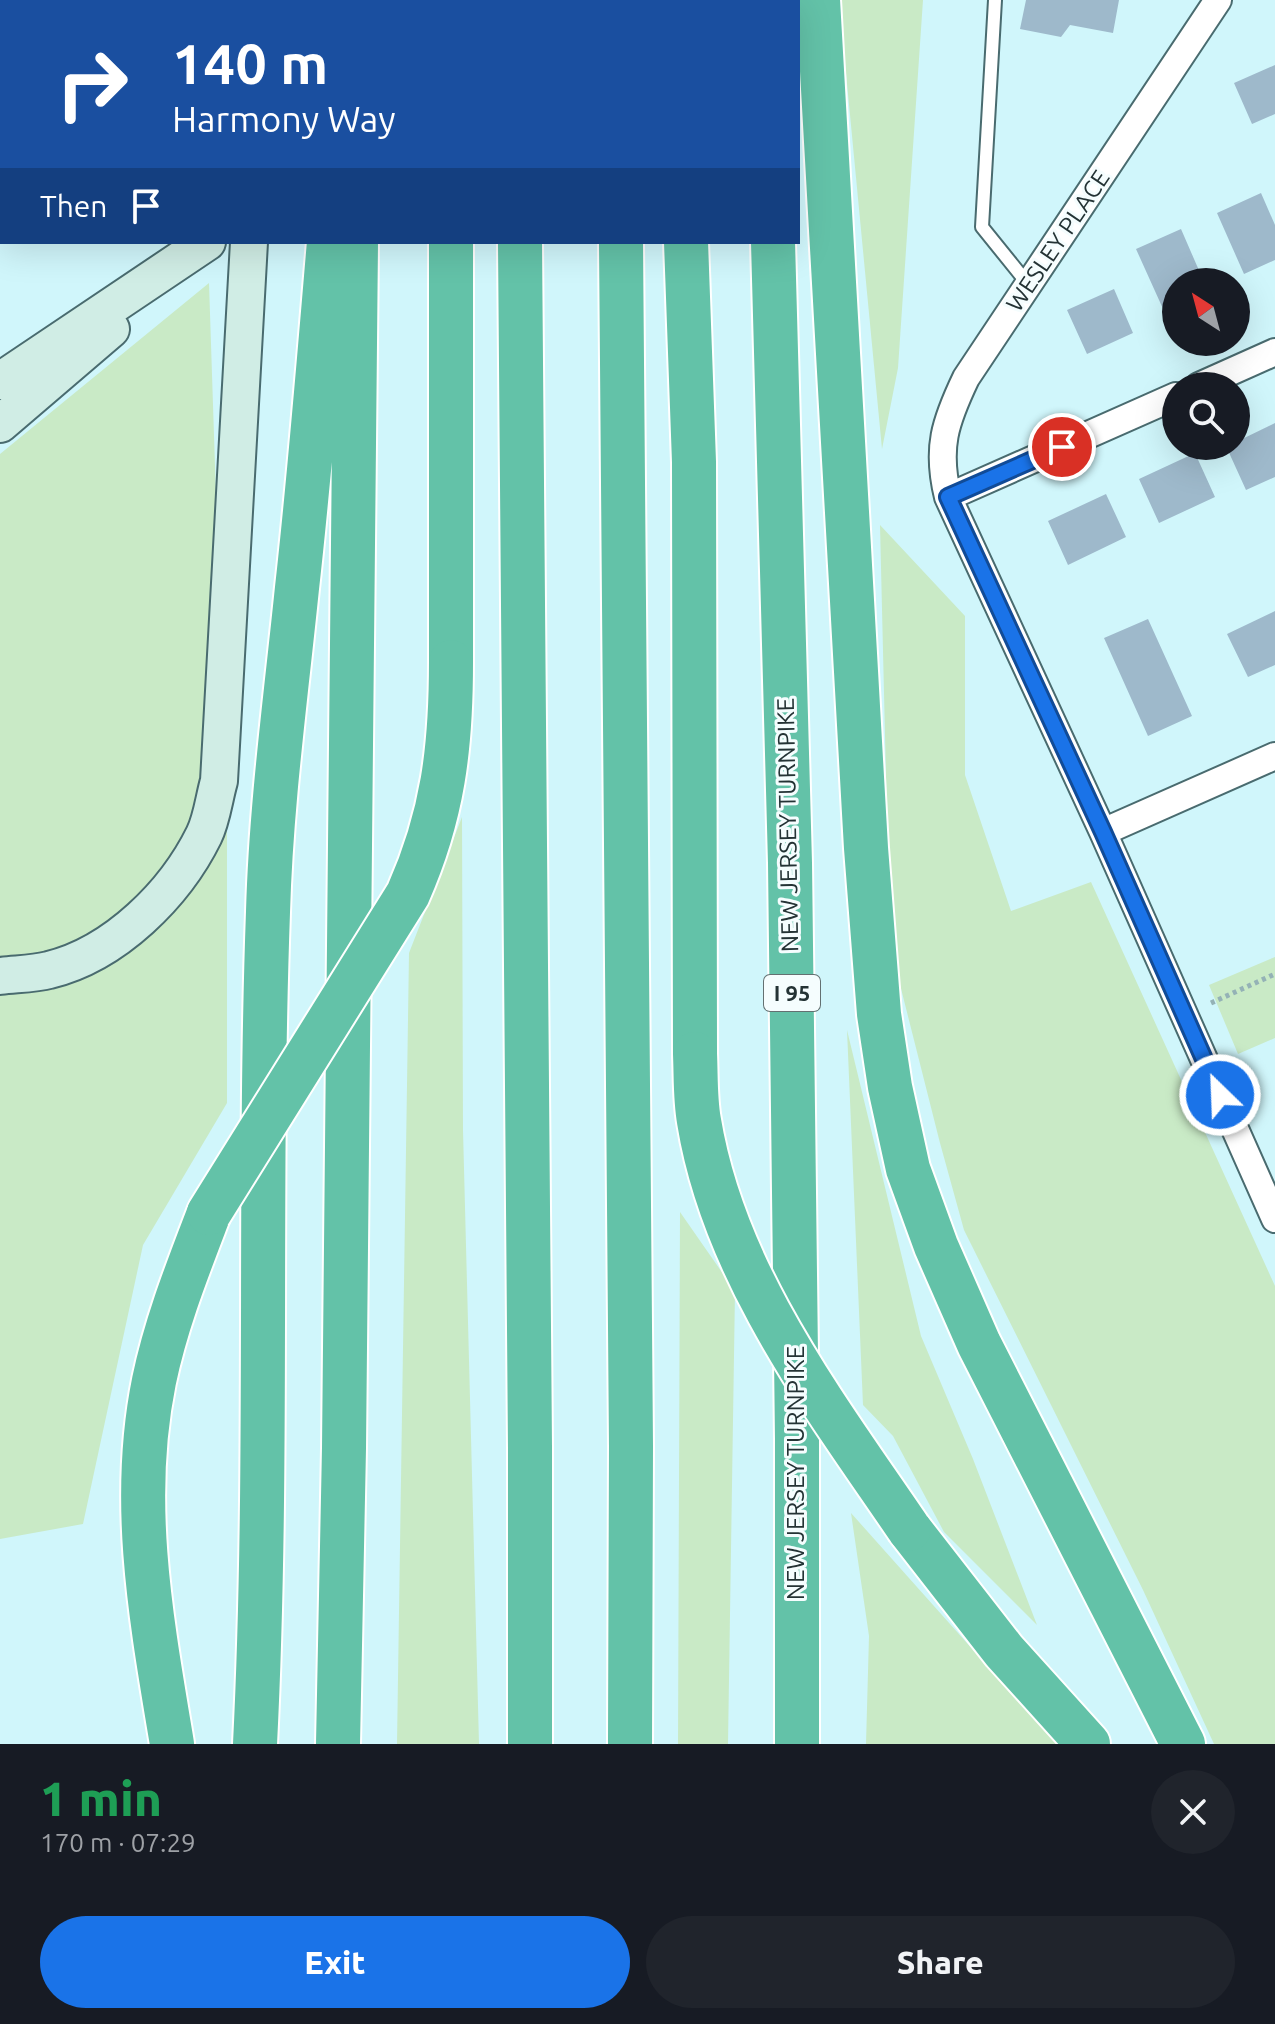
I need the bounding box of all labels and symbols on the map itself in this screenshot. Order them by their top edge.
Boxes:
street label: WESLEY PLACE [1001,165,1115,316]
north arrow [1162,268,1250,356]
pin [1028,413,1096,481]
street label: NEW JERSEY TURNPIKE [772,698,803,952]
road number: I 95 [764,975,820,1011]
position arrow [1178,1053,1262,1137]
street label: NEW JERSEY TURNPIKE [782,1346,809,1600]

